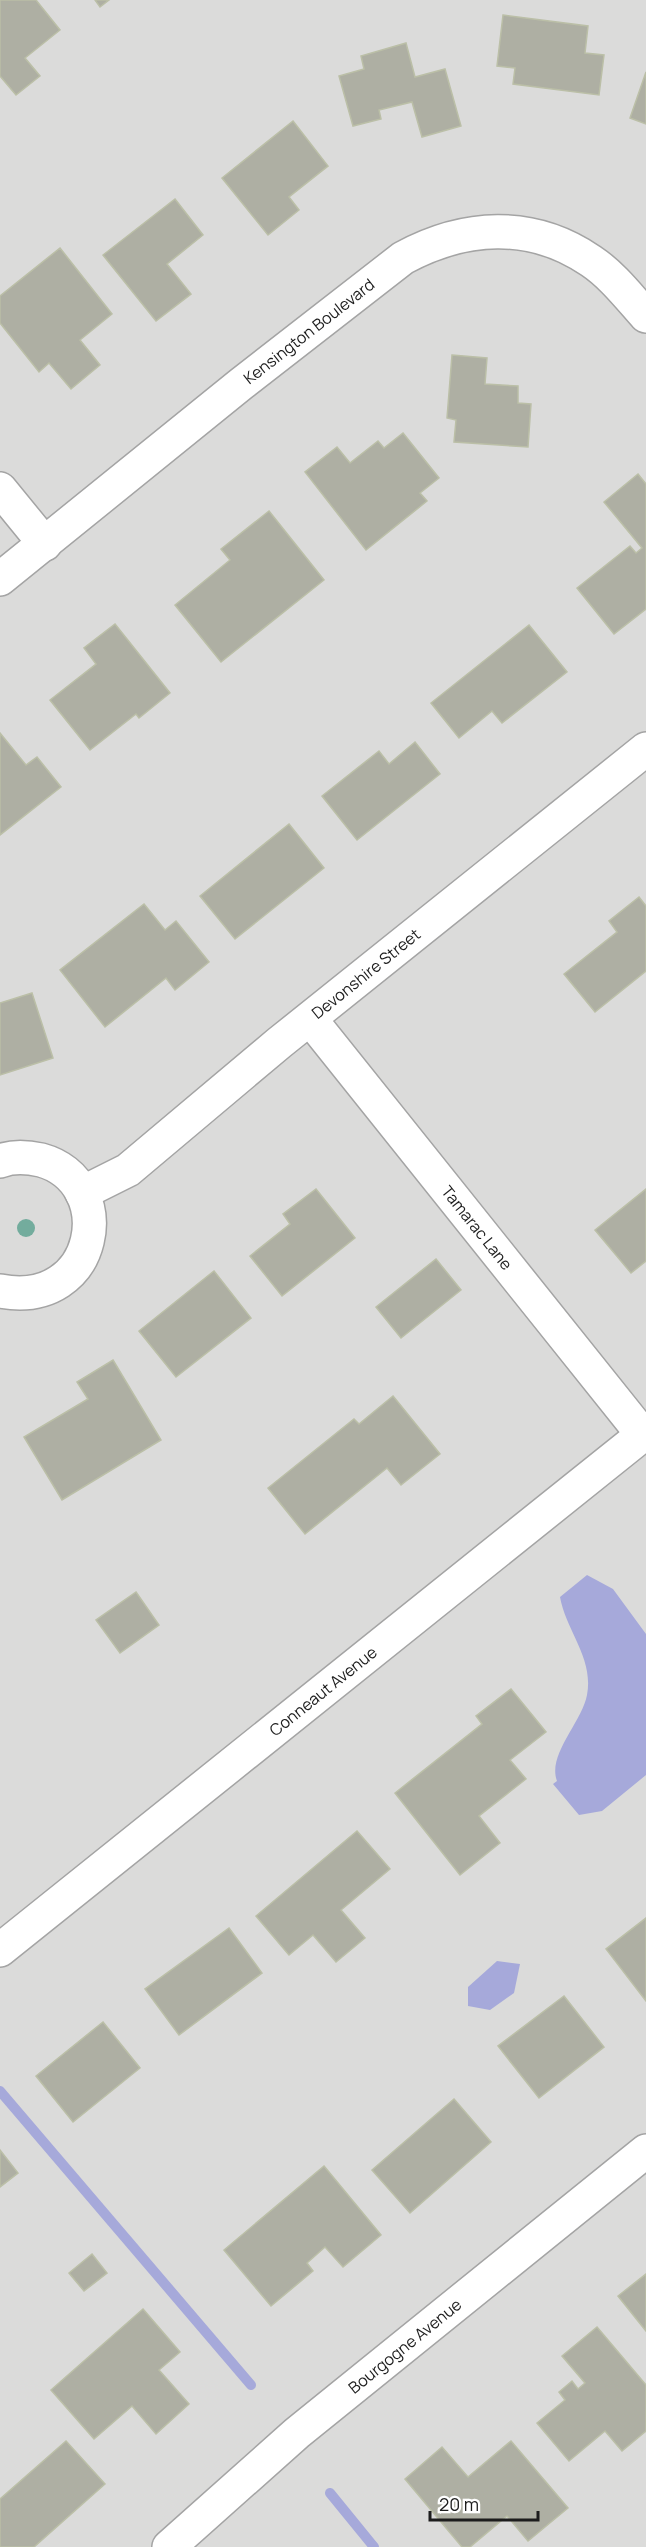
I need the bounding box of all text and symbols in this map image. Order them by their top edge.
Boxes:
street label: Kensington Boulevard [239,273,379,389]
street label: Devonshire Street [307,923,425,1024]
street label: Tamarac Lane [437,1181,518,1274]
street label: Conneaut Avenue [265,1641,381,1741]
street label: Bourgogne Avenue [344,2293,466,2398]
scale bar [430,2484,538,2522]
text: 20 m [439,2492,479,2516]

